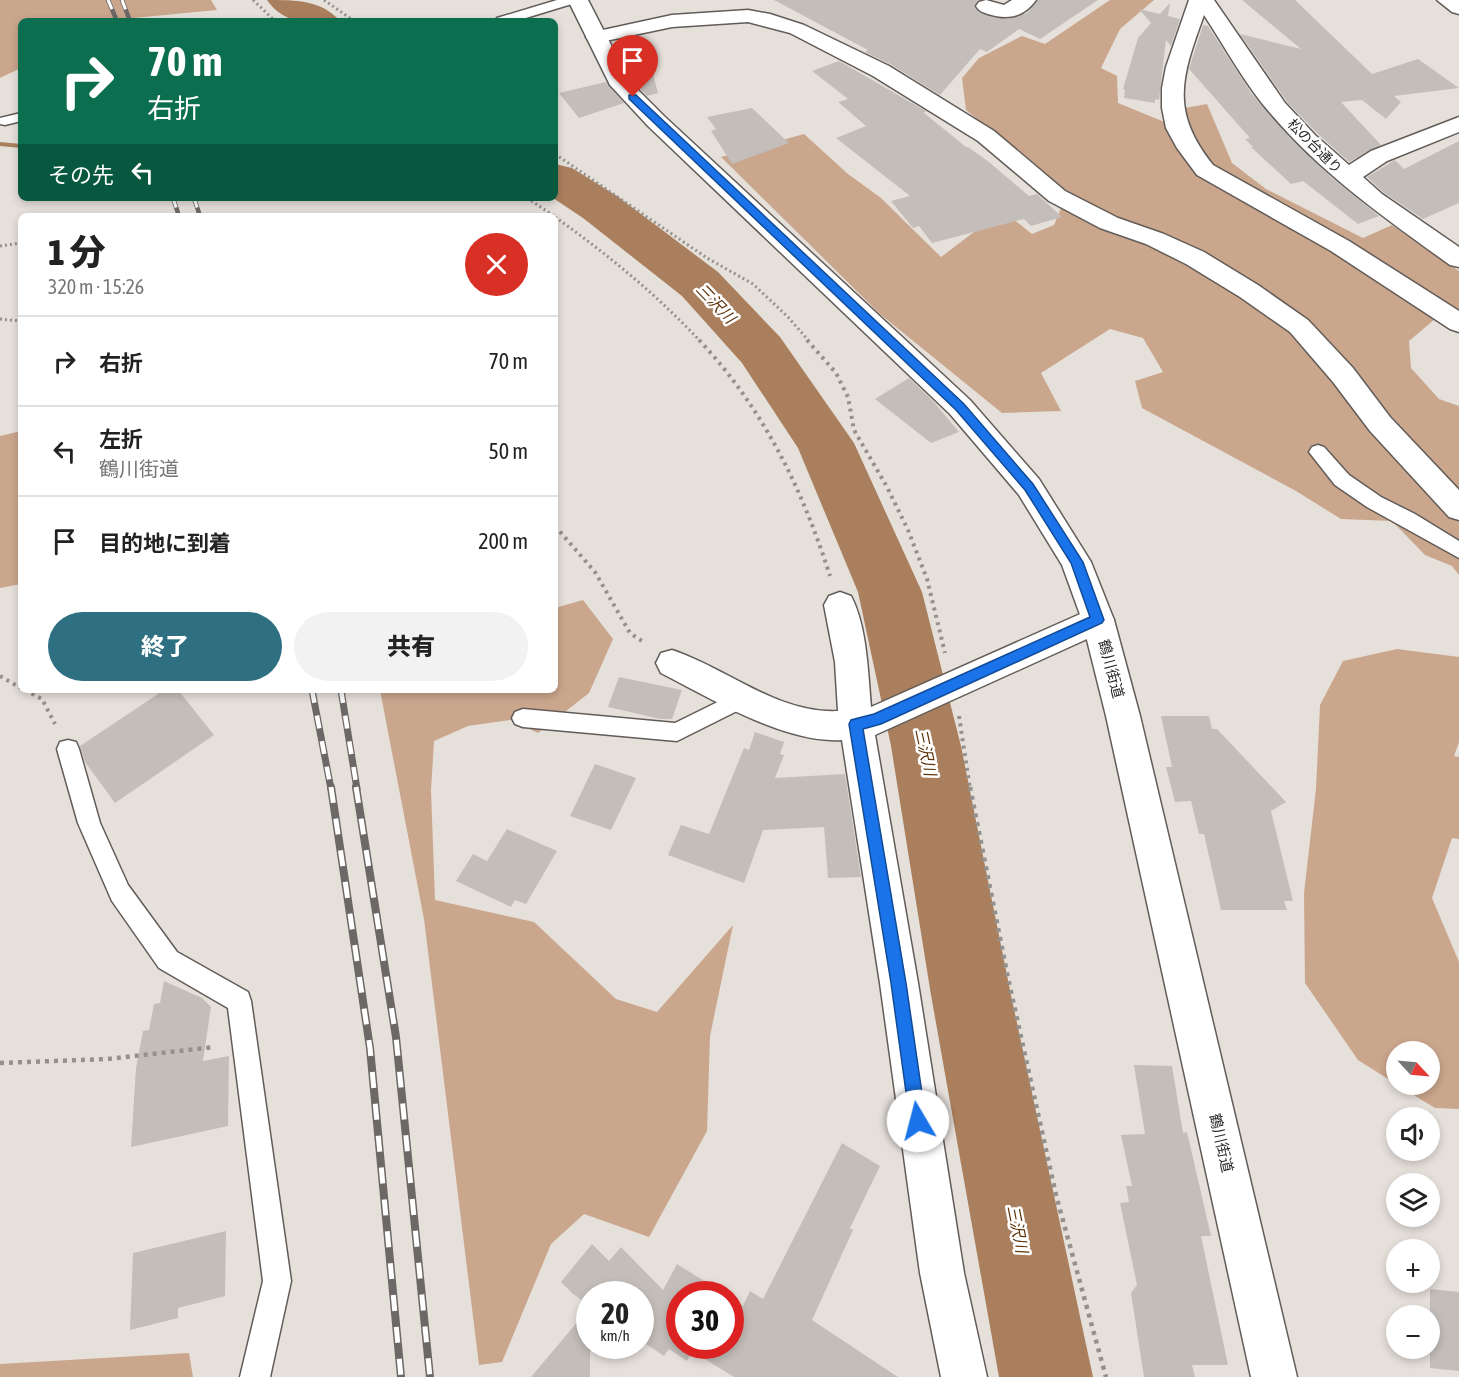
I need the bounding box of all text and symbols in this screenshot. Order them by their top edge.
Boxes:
pin [607,35,658,97]
text: 70 m [147,37,222,85]
icon: right [48,42,126,120]
icon: arrive [616,44,649,77]
text: 右折 [147,93,201,124]
street label: 松の台通り [1285,116,1345,176]
icon: left [126,156,159,189]
text: その先 [48,162,114,188]
text: 1 分 [48,231,106,273]
button: close [465,233,528,296]
text: 320 m · 15:26 [48,275,144,298]
water label: 三沢川 [693,279,741,328]
icon: right [48,345,81,378]
text: 70 m [488,348,528,374]
text: 右折 [99,350,143,376]
text: 左折 [99,426,143,452]
icon: left [48,435,81,468]
text: 50 m [488,438,528,464]
text: 鶴川街道 [99,457,179,480]
icon: arrive [48,525,81,558]
text: 200 m [478,528,528,554]
text: 目的地に到着 [99,530,231,556]
button: 終了 [48,612,282,681]
button: 共有 [294,612,528,681]
street label: 鶴川街道 [1096,638,1127,700]
water label: 三沢川 [912,727,940,779]
north arrow [1386,1041,1440,1095]
map controls [1386,1041,1440,1359]
position arrow [886,1089,950,1153]
button: sound [1386,1107,1440,1161]
street label: 鶴川街道 [1206,1112,1237,1174]
button: layers [1386,1173,1440,1227]
water label: 三沢川 [1005,1204,1032,1256]
button: + [1386,1239,1440,1293]
speed limit sign: 30 [666,1281,744,1359]
text: 20 [601,1296,629,1330]
button: − [1386,1305,1440,1359]
text: km/h [600,1327,630,1344]

